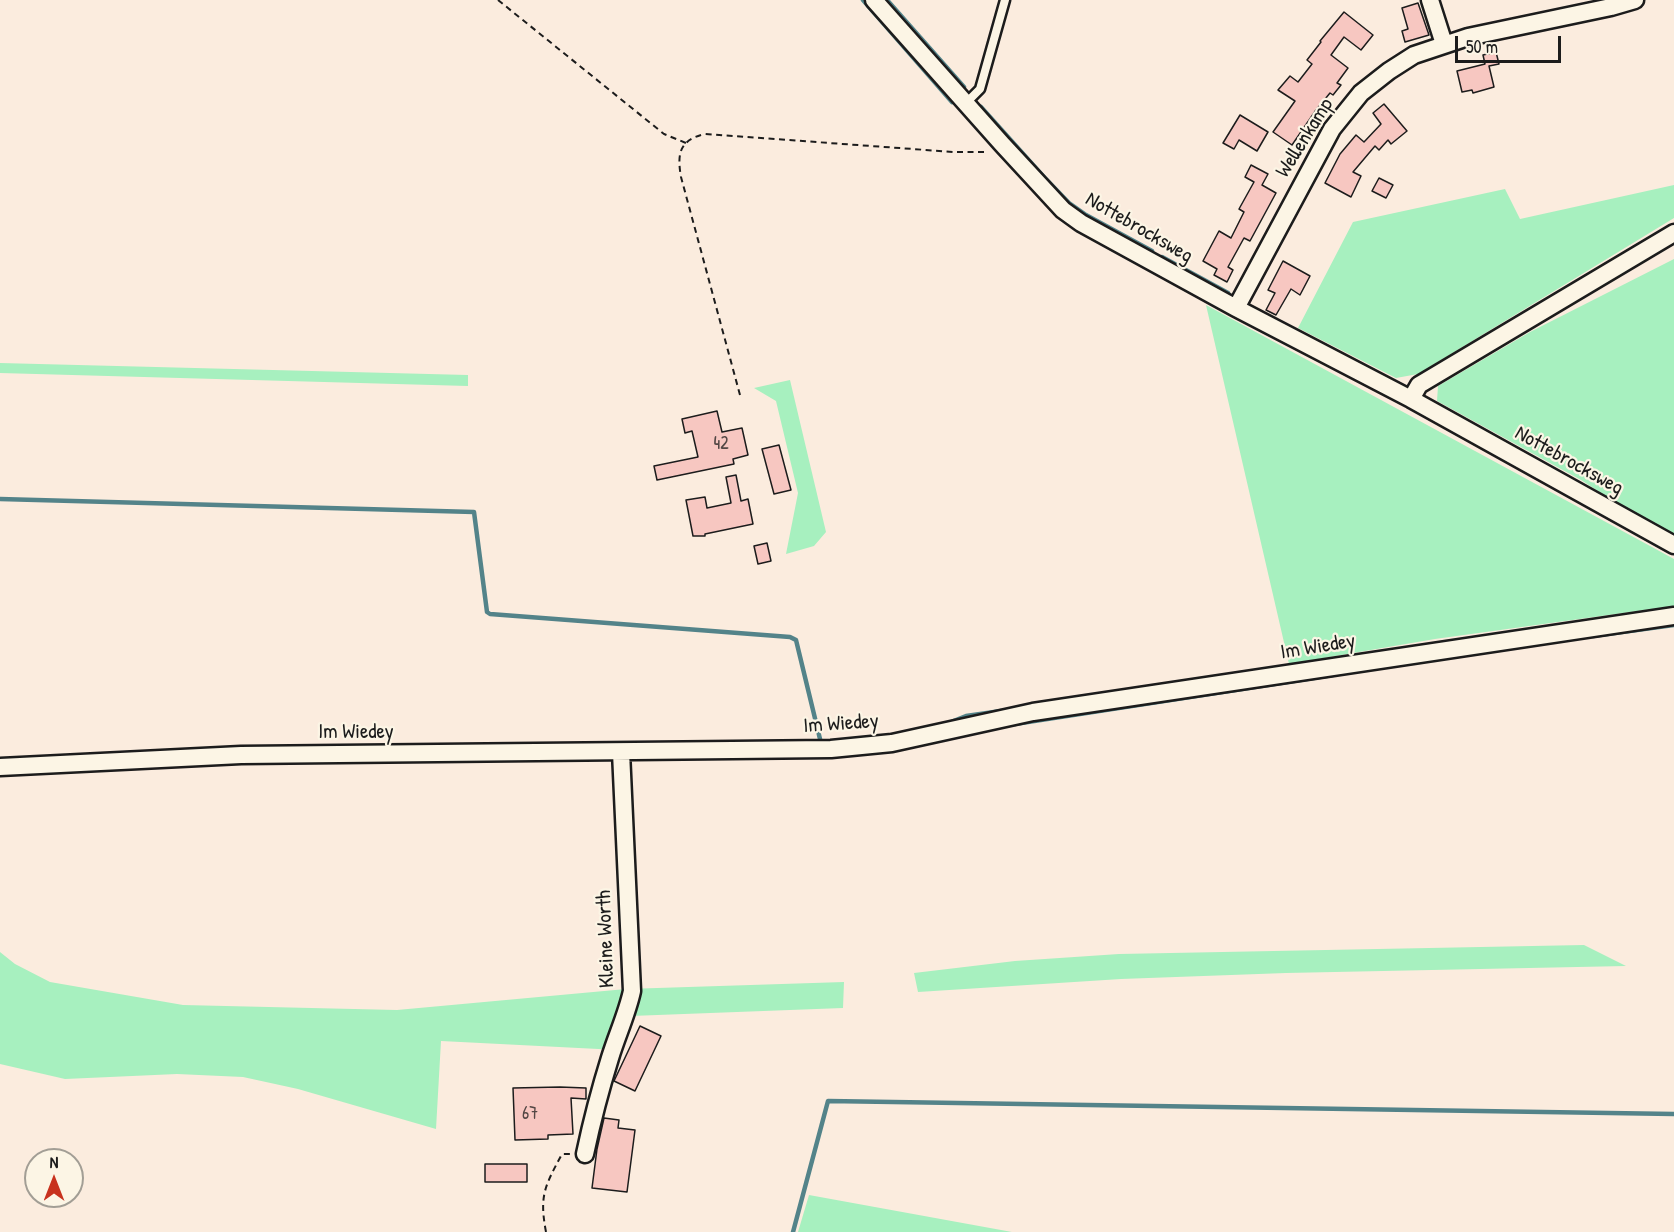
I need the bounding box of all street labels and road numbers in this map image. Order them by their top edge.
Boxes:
street label: Wellenkamp [1271,94,1339,182]
street label: Nottebrocksweg [1081,187,1197,269]
street label: Nottebrocksweg [1510,421,1628,501]
street label: Im Wiedey [1279,629,1357,665]
street label: Im Wiedey [802,709,880,739]
street label: Im Wiedey [318,719,394,745]
street label: Kleine Worth [592,890,620,988]

